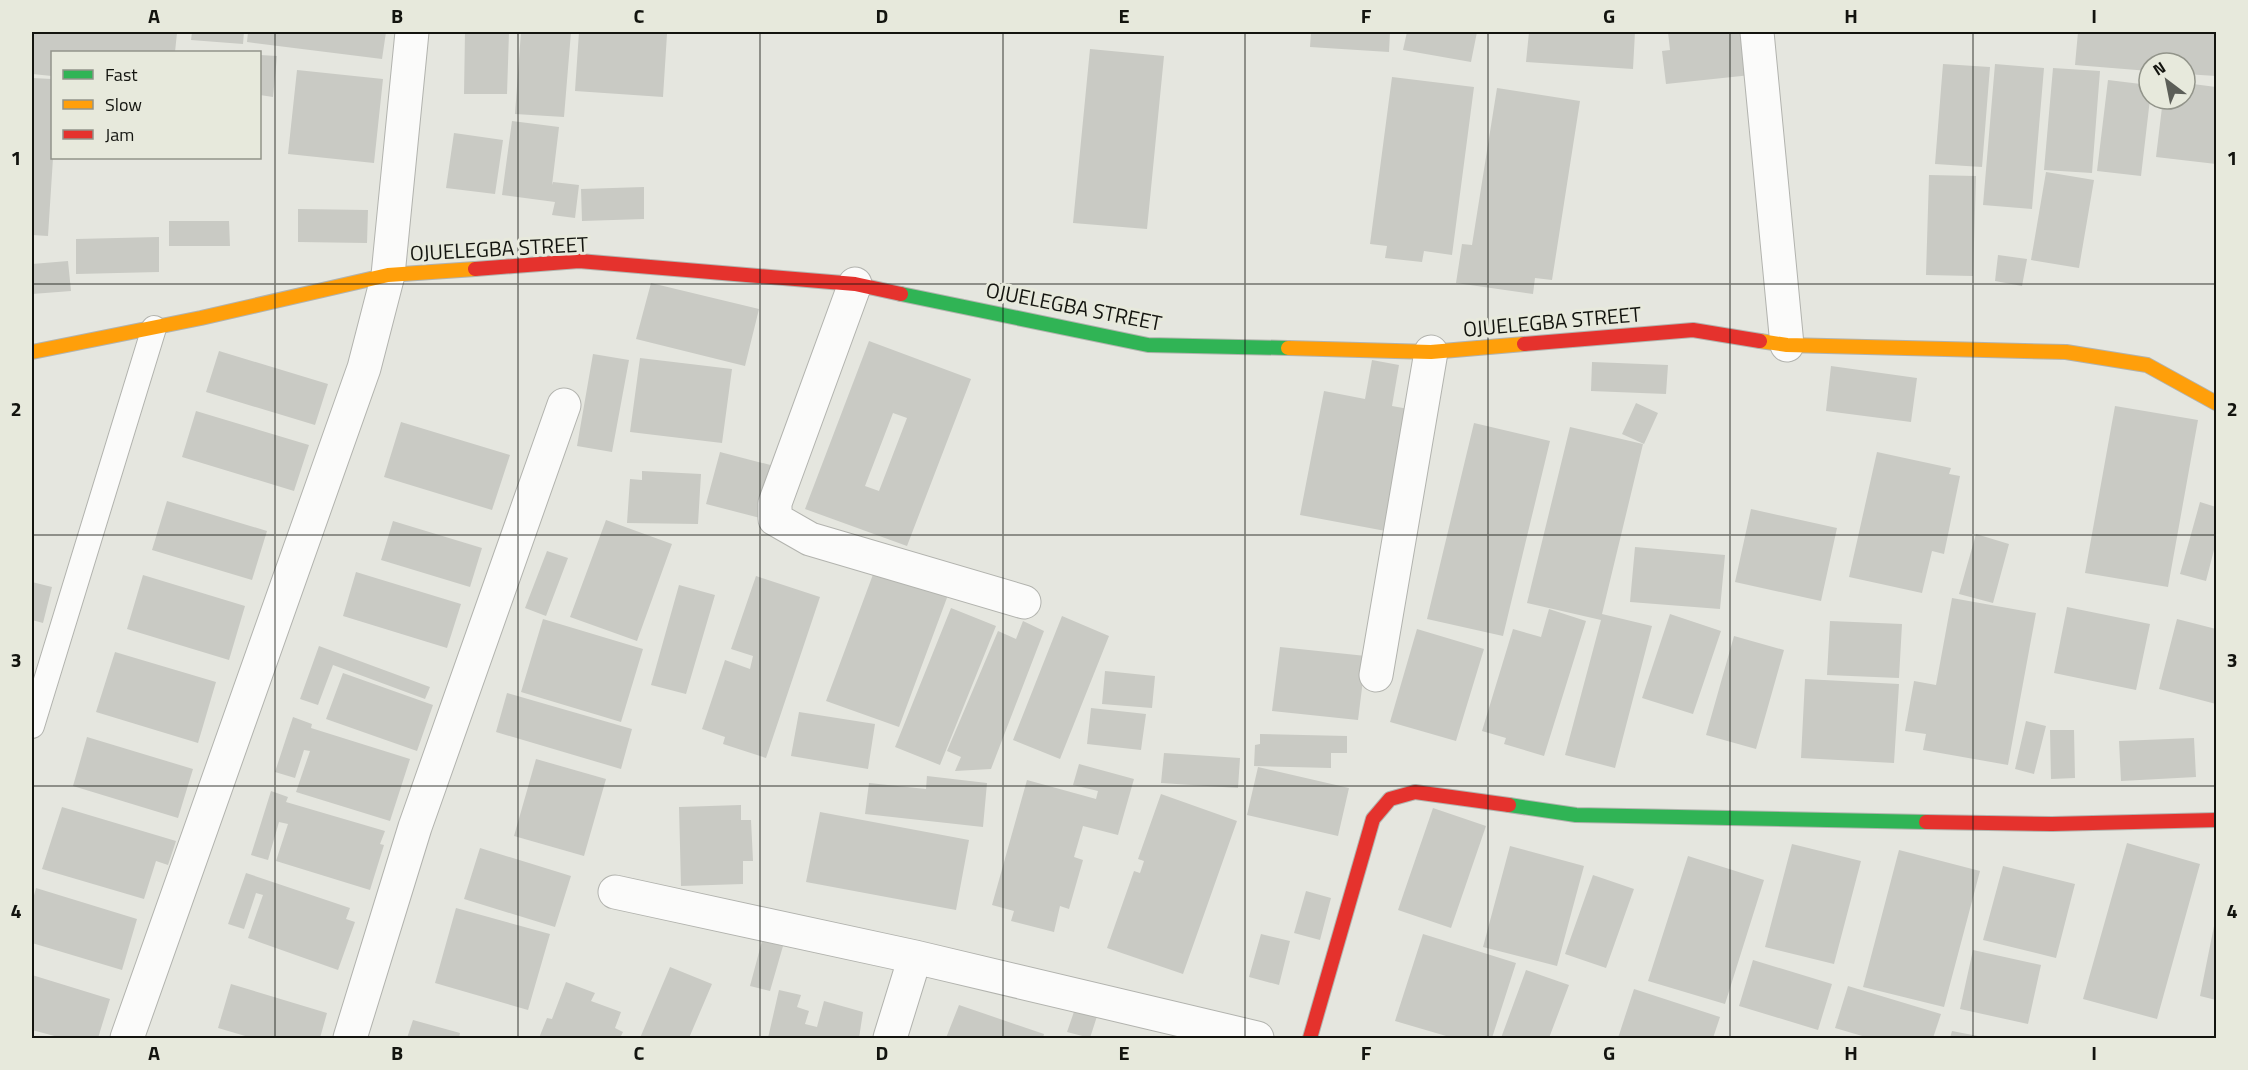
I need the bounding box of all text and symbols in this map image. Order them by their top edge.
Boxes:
text: A [148,0,160,31]
text: B [391,0,403,31]
text: C [634,0,645,31]
text: D [876,0,888,31]
text: E [1118,0,1130,31]
text: F [1361,0,1372,31]
text: G [1603,0,1615,31]
text: H [1844,0,1858,31]
text: I [2091,0,2097,31]
legend [51,51,261,159]
north arrow [2137,51,2197,111]
text: N [2148,55,2170,81]
text: Fast [105,61,138,88]
text: Slow [105,91,142,118]
text: Jam [105,121,134,148]
text: 1 [10,142,22,173]
text: 1 [2226,142,2238,173]
street label: OJUELEGBA STREET [409,227,589,269]
street label: OJUELEGBA STREET [983,273,1165,339]
street label: OJUELEGBA STREET [1462,297,1642,345]
text: 2 [10,393,22,424]
text: 2 [2226,393,2238,424]
text: 3 [10,644,22,675]
text: 3 [2226,644,2238,675]
text: 4 [10,895,22,926]
text: 4 [2226,895,2238,926]
text: A [148,1037,160,1068]
text: B [391,1037,403,1068]
text: C [634,1037,645,1068]
text: D [876,1037,888,1068]
text: E [1118,1037,1130,1068]
text: F [1361,1037,1372,1068]
text: G [1603,1037,1615,1068]
text: H [1844,1037,1858,1068]
text: I [2091,1037,2097,1068]

